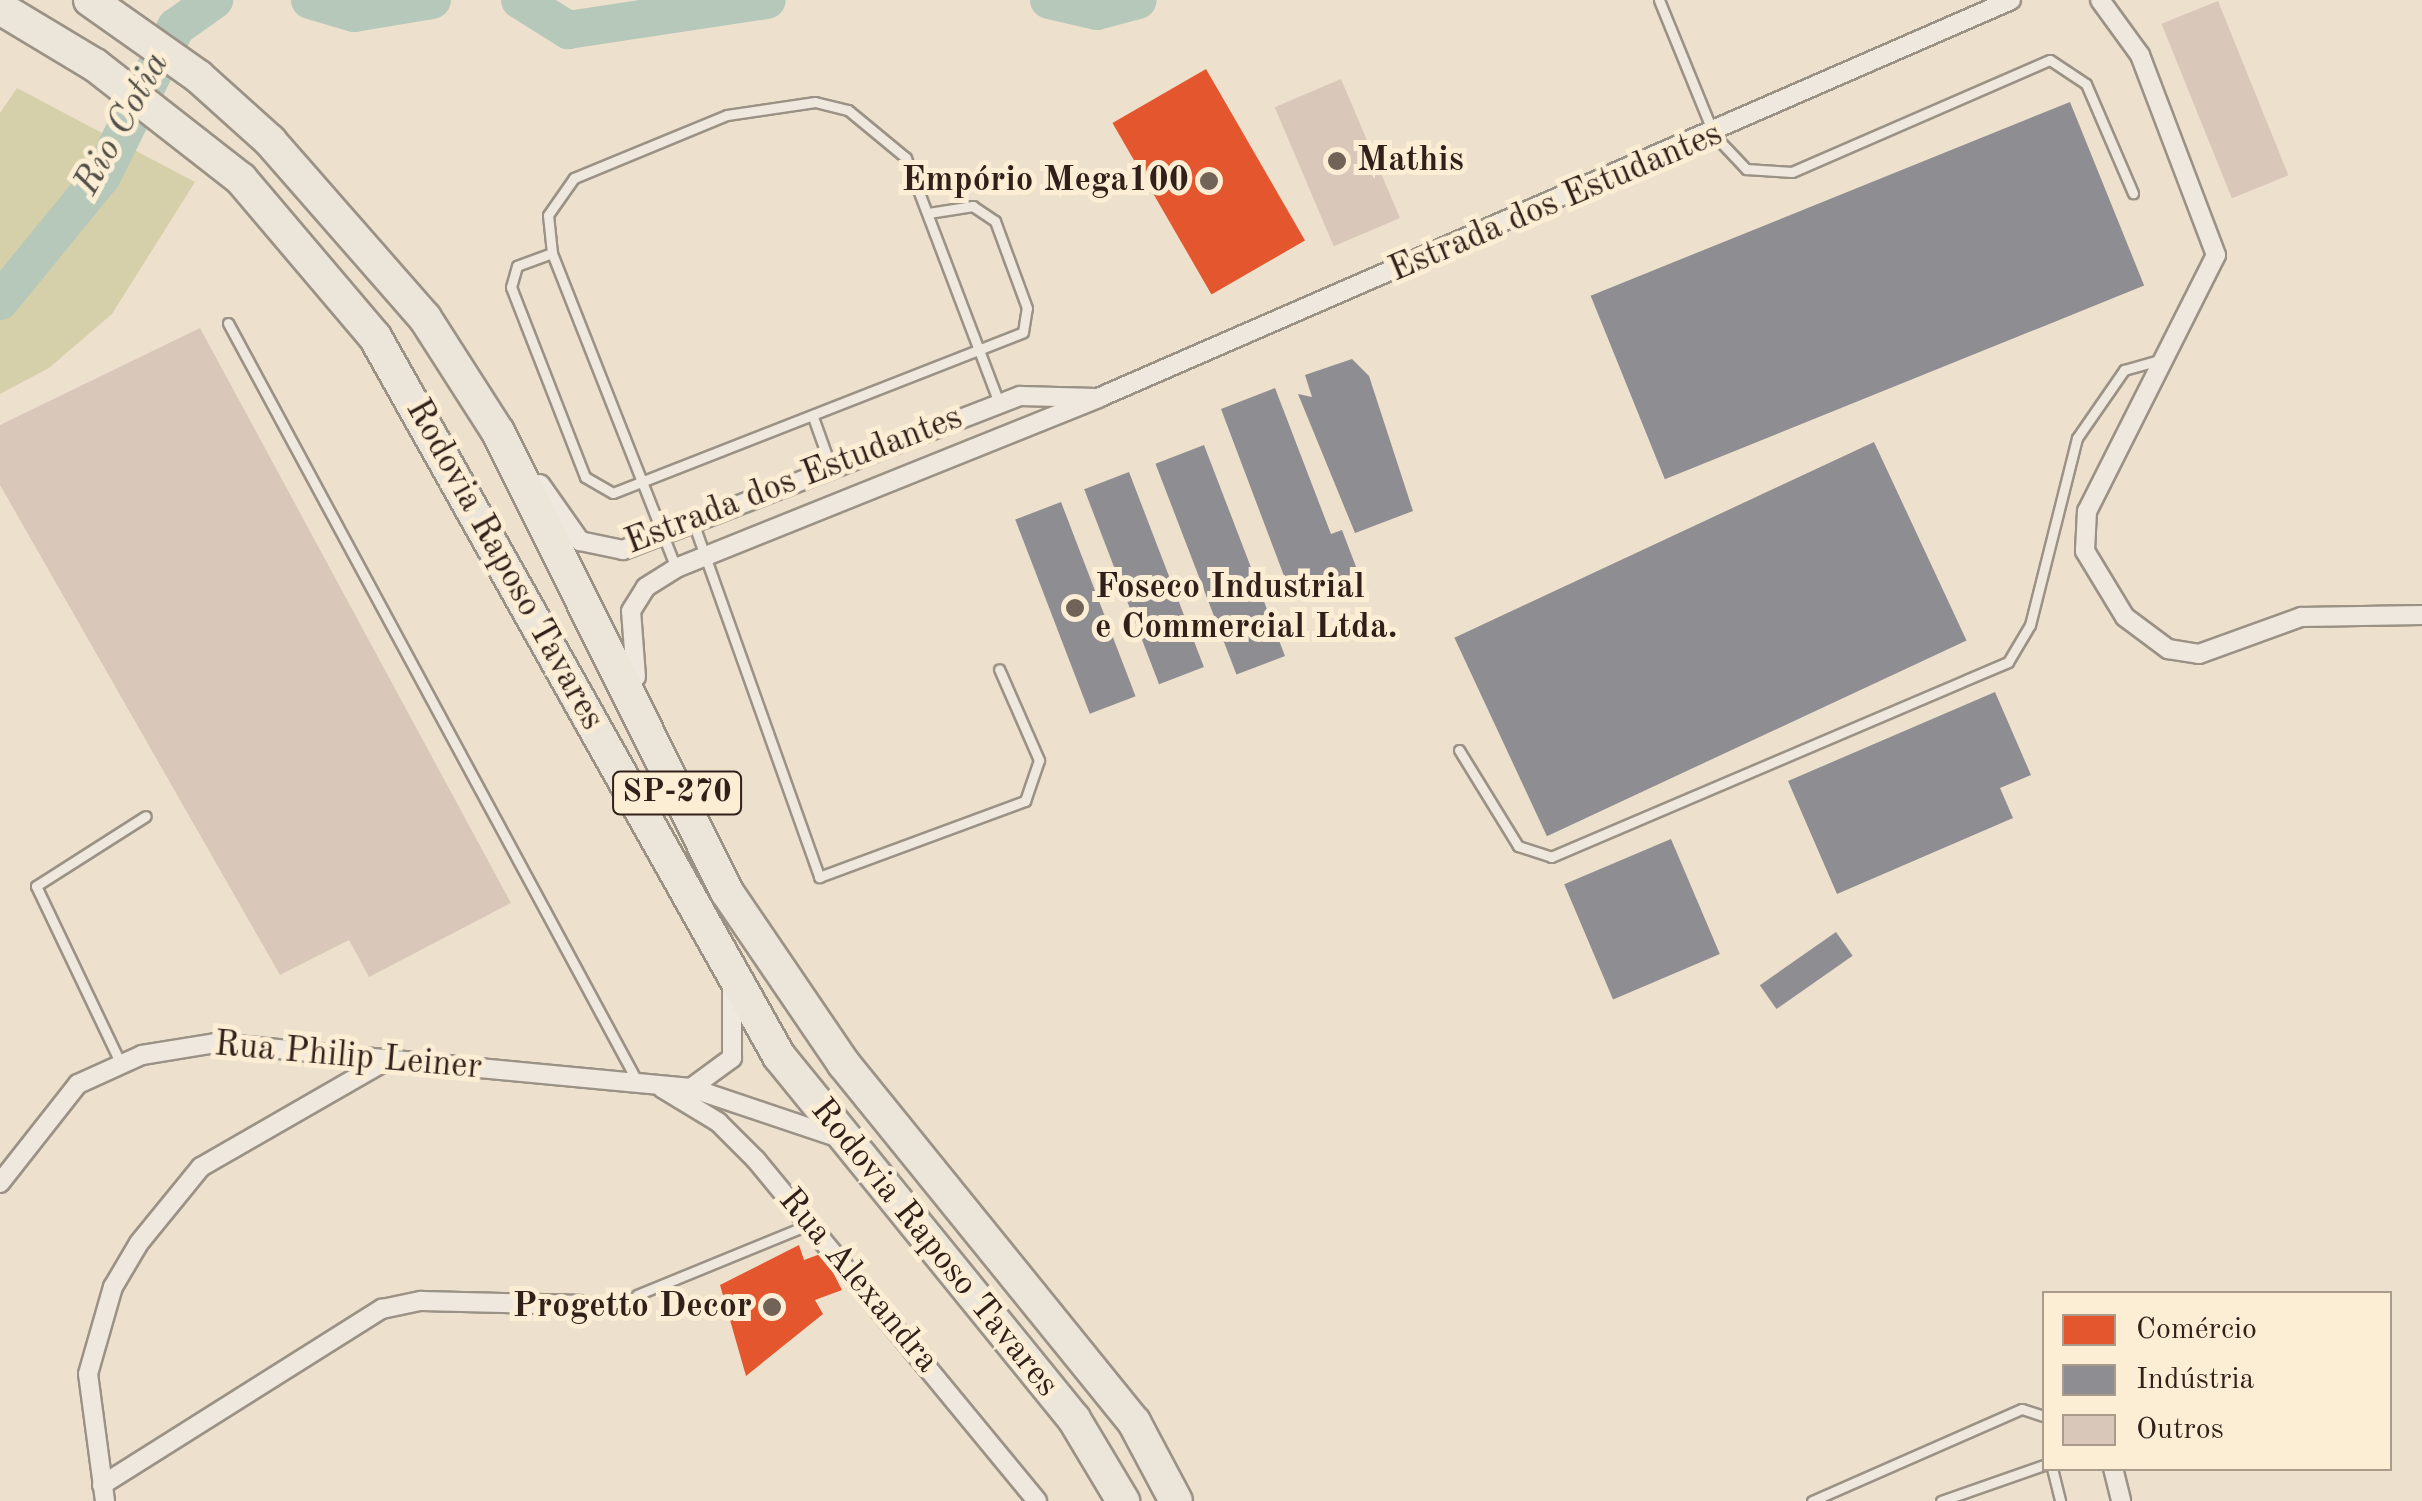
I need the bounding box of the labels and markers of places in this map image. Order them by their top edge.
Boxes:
place label: Mathis [1357,140,1464,182]
marker: Mathis [1326,150,1348,172]
place label: Empório Mega100 [901,160,1189,202]
marker: Empório Mega100 [1198,170,1220,192]
place label: Foseco Industrial e Commercial Ltda. [1095,567,1397,649]
marker: Foseco Industrial e Commercial Ltda. [1064,597,1086,619]
place label: Progetto Decor [513,1286,752,1328]
marker: Progetto Decor [761,1296,783,1318]

